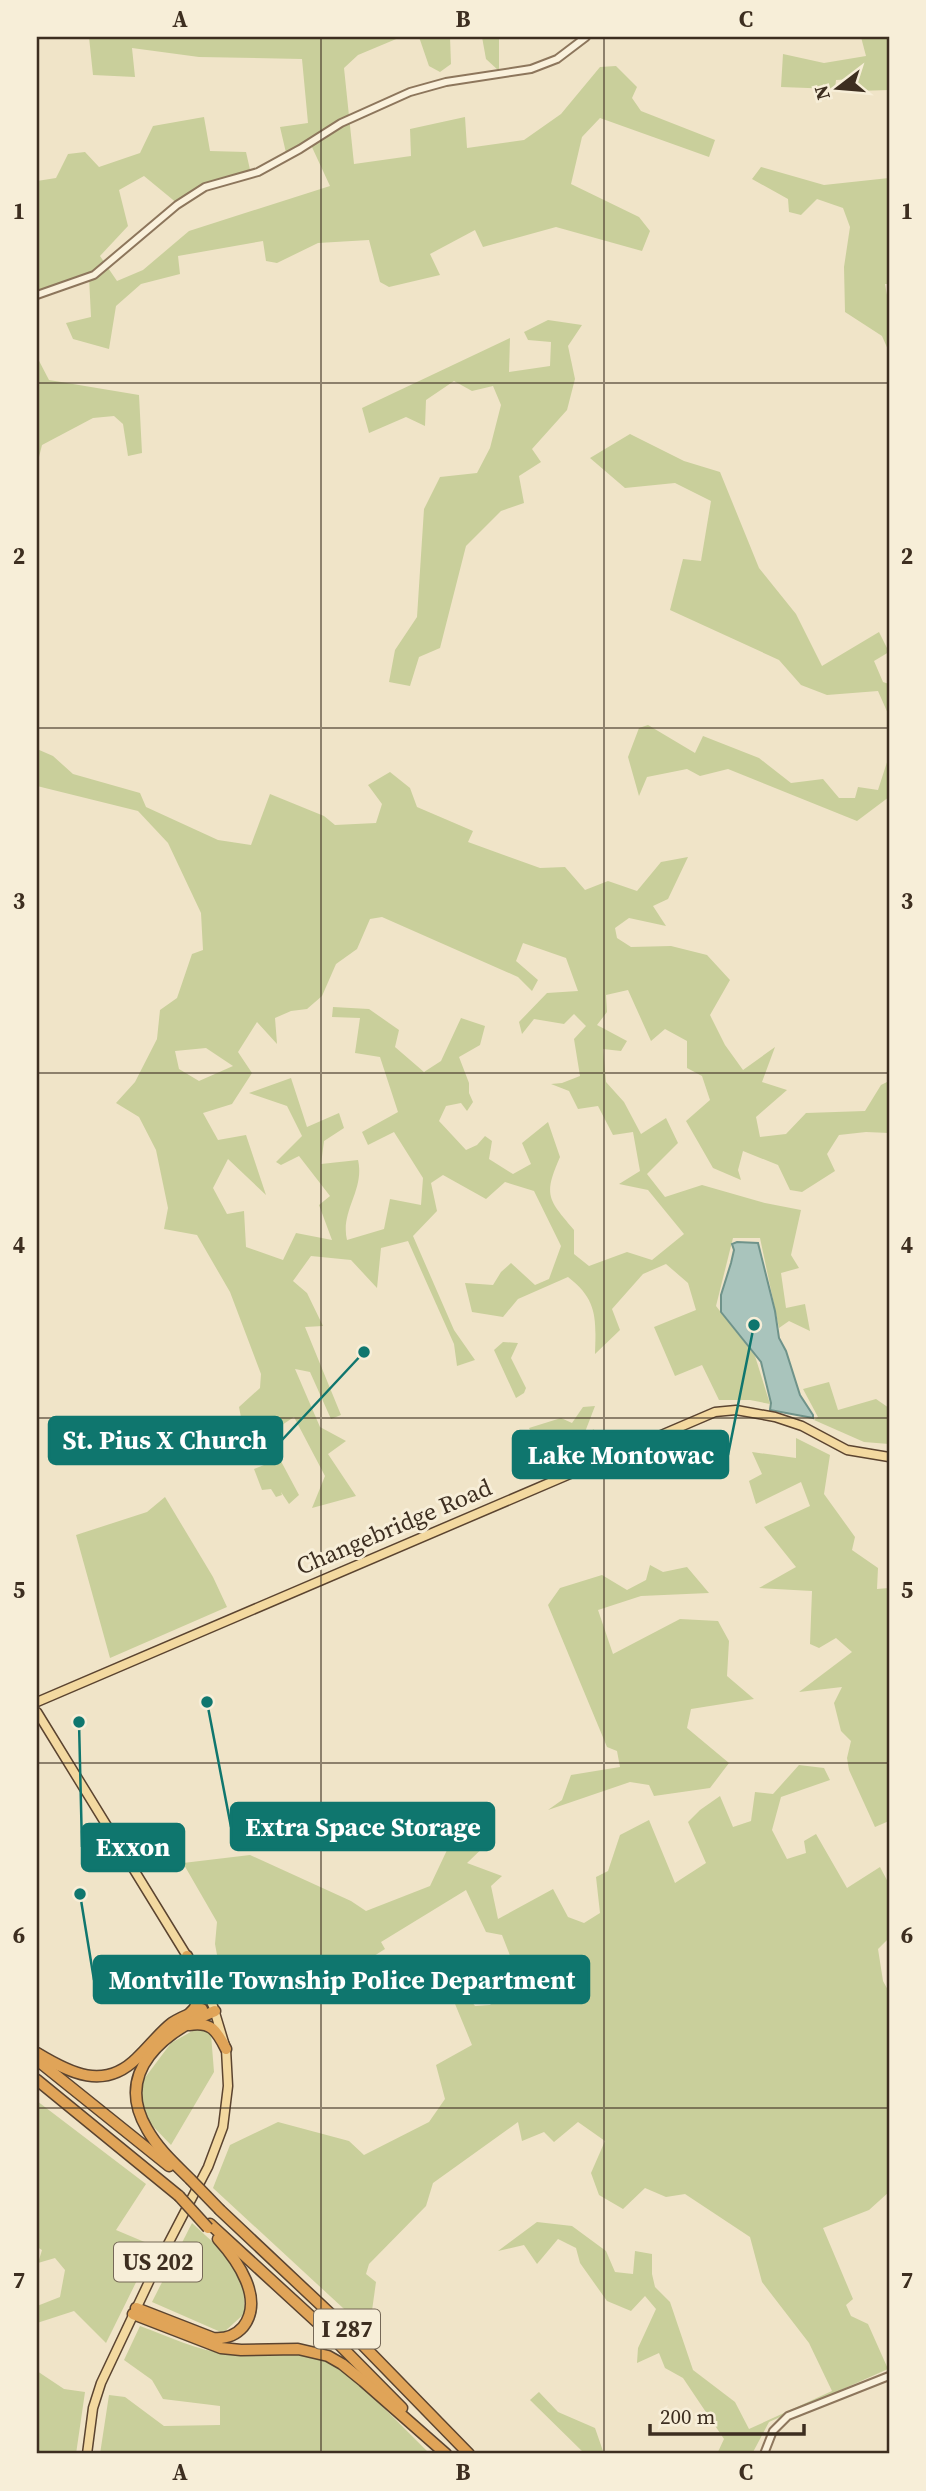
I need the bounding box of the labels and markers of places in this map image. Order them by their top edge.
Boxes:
callout: St. Pius X Church [49,1417,282,1464]
callout: Lake Montowac [513,1431,728,1478]
callout: Extra Space Storage [231,1803,494,1850]
callout: Exxon [82,1824,184,1871]
callout: Montville Township Police Department [94,1956,589,2003]

